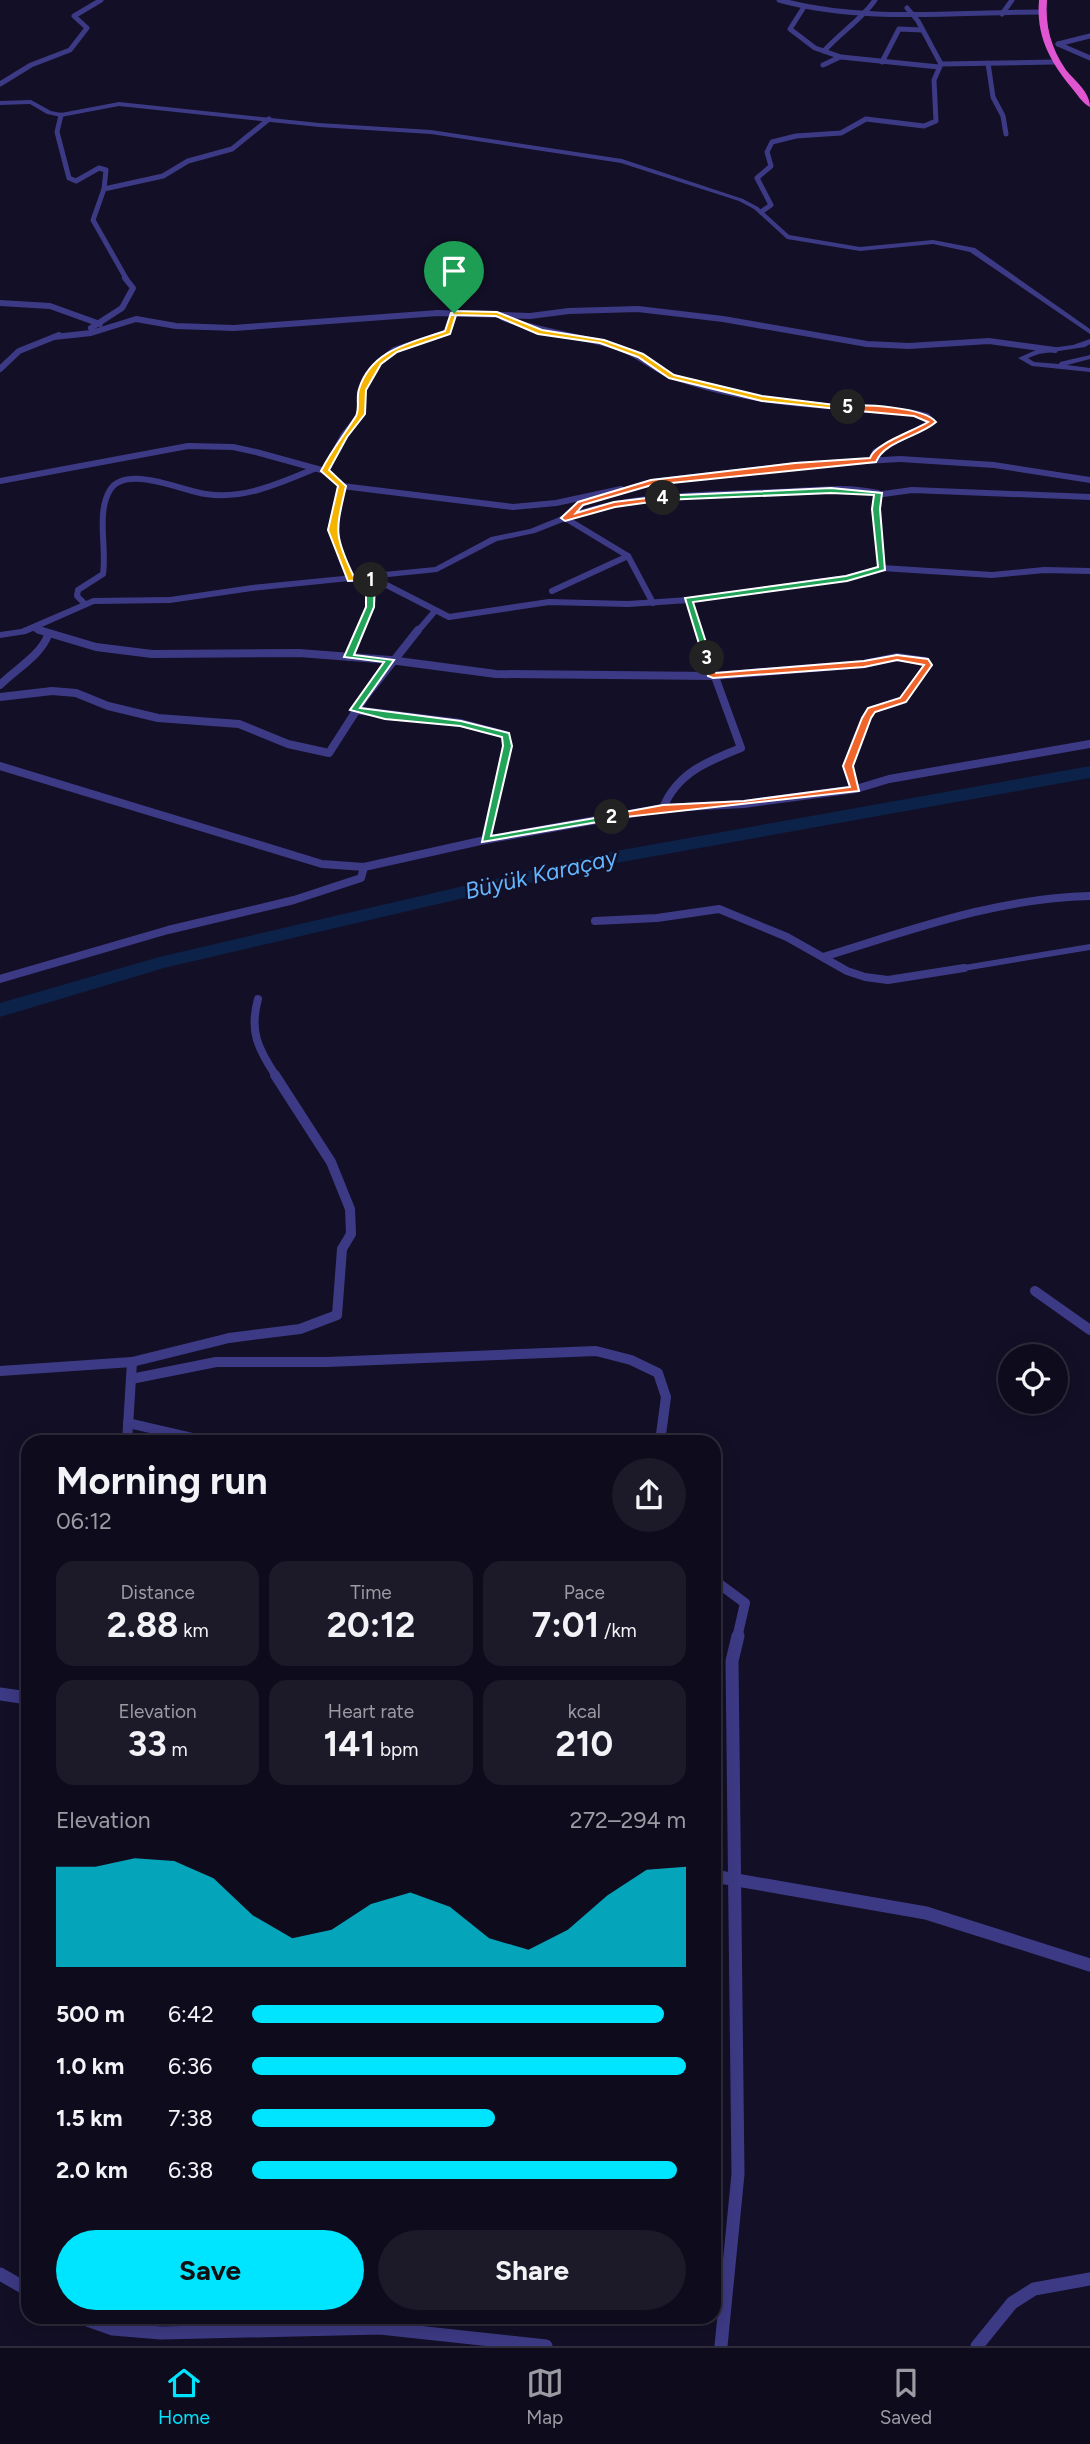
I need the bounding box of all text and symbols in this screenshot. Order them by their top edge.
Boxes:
pin [424,241,484,313]
icon: arrive [435,252,473,290]
pin: 5 [830,390,866,424]
text: 5 [842,395,853,418]
pin: 4 [646,480,680,516]
text: 4 [656,486,669,509]
pin: 1 [354,562,388,598]
text: 1 [366,568,375,591]
pin: 3 [690,640,724,676]
text: 3 [701,646,712,669]
pin: 2 [594,800,630,834]
text: 2 [606,805,617,828]
water label: Büyük Karaçay [462,843,621,905]
map controls [998,1344,1068,1414]
button: locate [998,1344,1068,1414]
text: Morning run [56,1458,268,1504]
button: share [612,1458,686,1532]
text: 06:12 [56,1507,112,1535]
text: Distance [120,1581,195,1604]
text: Time [350,1581,392,1604]
text: Pace [564,1581,605,1604]
text: 2.88 [107,1604,179,1646]
text: 20:12 [327,1604,415,1646]
text: 7:01 [532,1604,599,1646]
text: km [179,1619,209,1642]
text: /km [599,1619,637,1642]
text: Elevation [119,1700,197,1723]
text: Heart rate [328,1700,414,1723]
text: kcal [568,1700,601,1723]
text: 33 [128,1723,167,1765]
text: 141 [324,1723,375,1765]
text: 210 [555,1723,613,1765]
text: m [167,1738,188,1761]
text: bpm [375,1738,418,1761]
text: Elevation [56,1806,151,1834]
text: 272–294 m [570,1806,686,1834]
text: 500 m [56,2000,125,2028]
text: 6:42 [168,2000,214,2028]
text: 1.0 km [56,2052,124,2080]
text: 6:36 [168,2052,212,2080]
text: 1.5 km [56,2104,123,2132]
text: 7:38 [168,2104,213,2132]
text: 2.0 km [56,2156,128,2184]
text: 6:38 [168,2156,213,2184]
button: Save [56,2230,364,2310]
button: Share [378,2230,686,2310]
tab: Home [158,2364,210,2429]
tab: Map [526,2364,564,2429]
tab: Saved [880,2364,932,2429]

